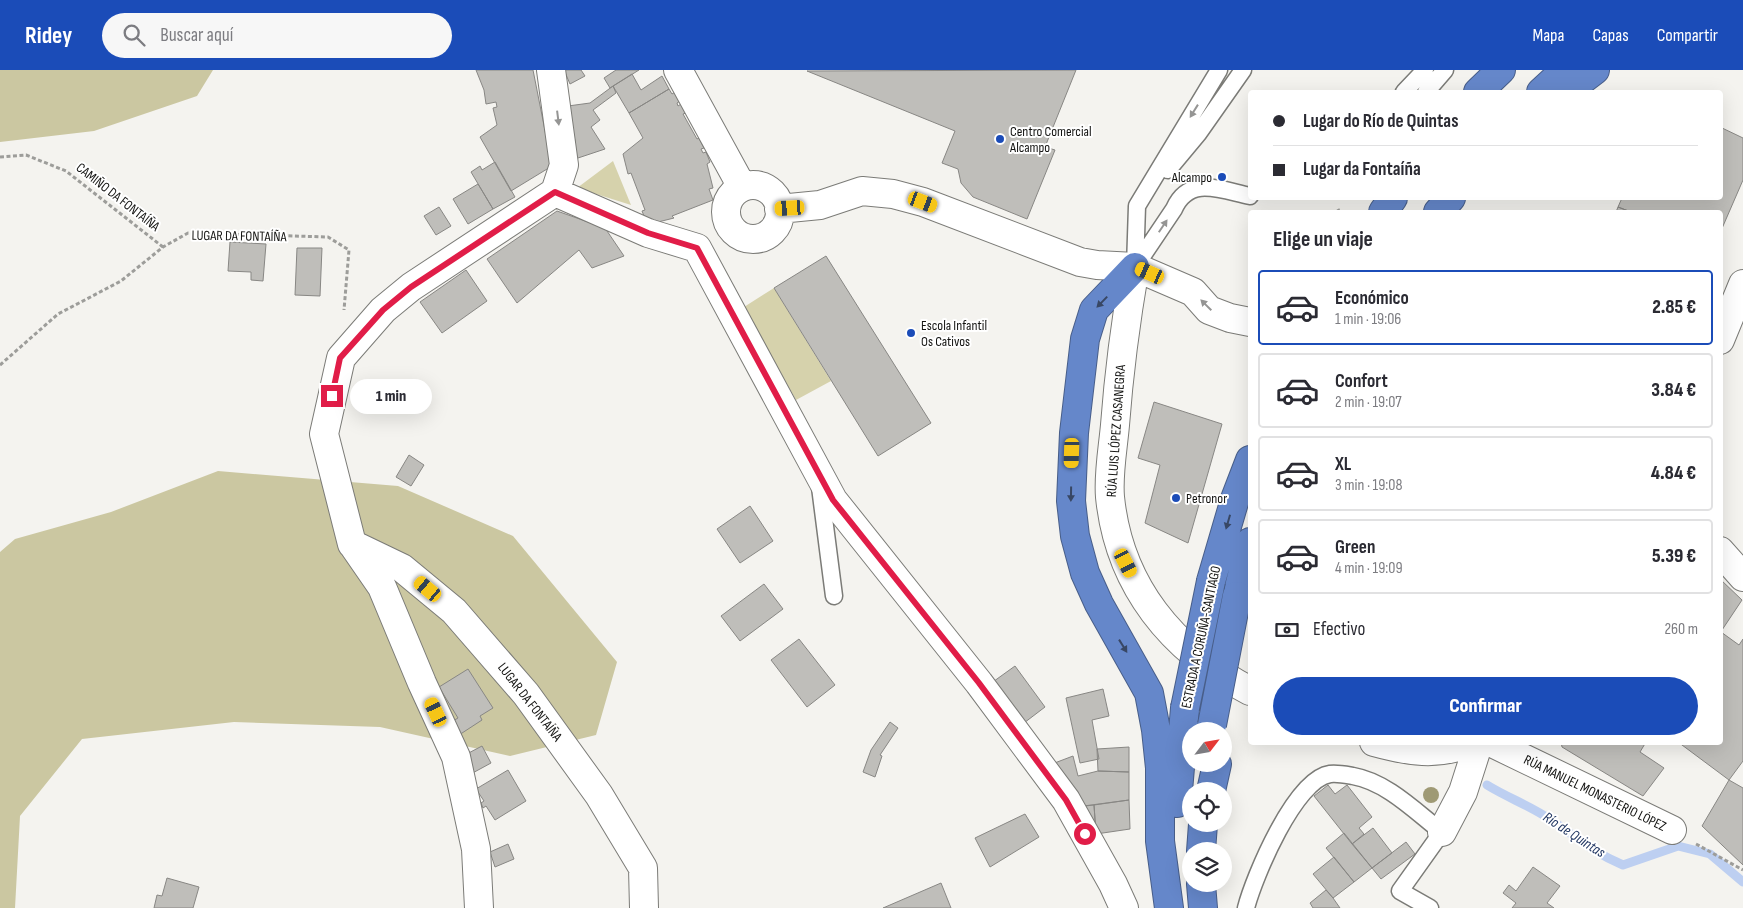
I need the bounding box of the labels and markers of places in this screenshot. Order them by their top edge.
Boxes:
place label: Centro Comercial Alcampo [1009,123,1092,156]
marker: Centro Comercial Alcampo [994,133,1006,145]
place label: Alcampo [1171,169,1212,186]
marker: Alcampo [1216,171,1228,183]
place label: Escola Infantil Os Cativos [921,317,987,350]
marker: Escola Infantil Os Cativos [905,327,917,339]
place label: Petronor [1186,490,1227,507]
marker: Petronor [1170,492,1182,504]

